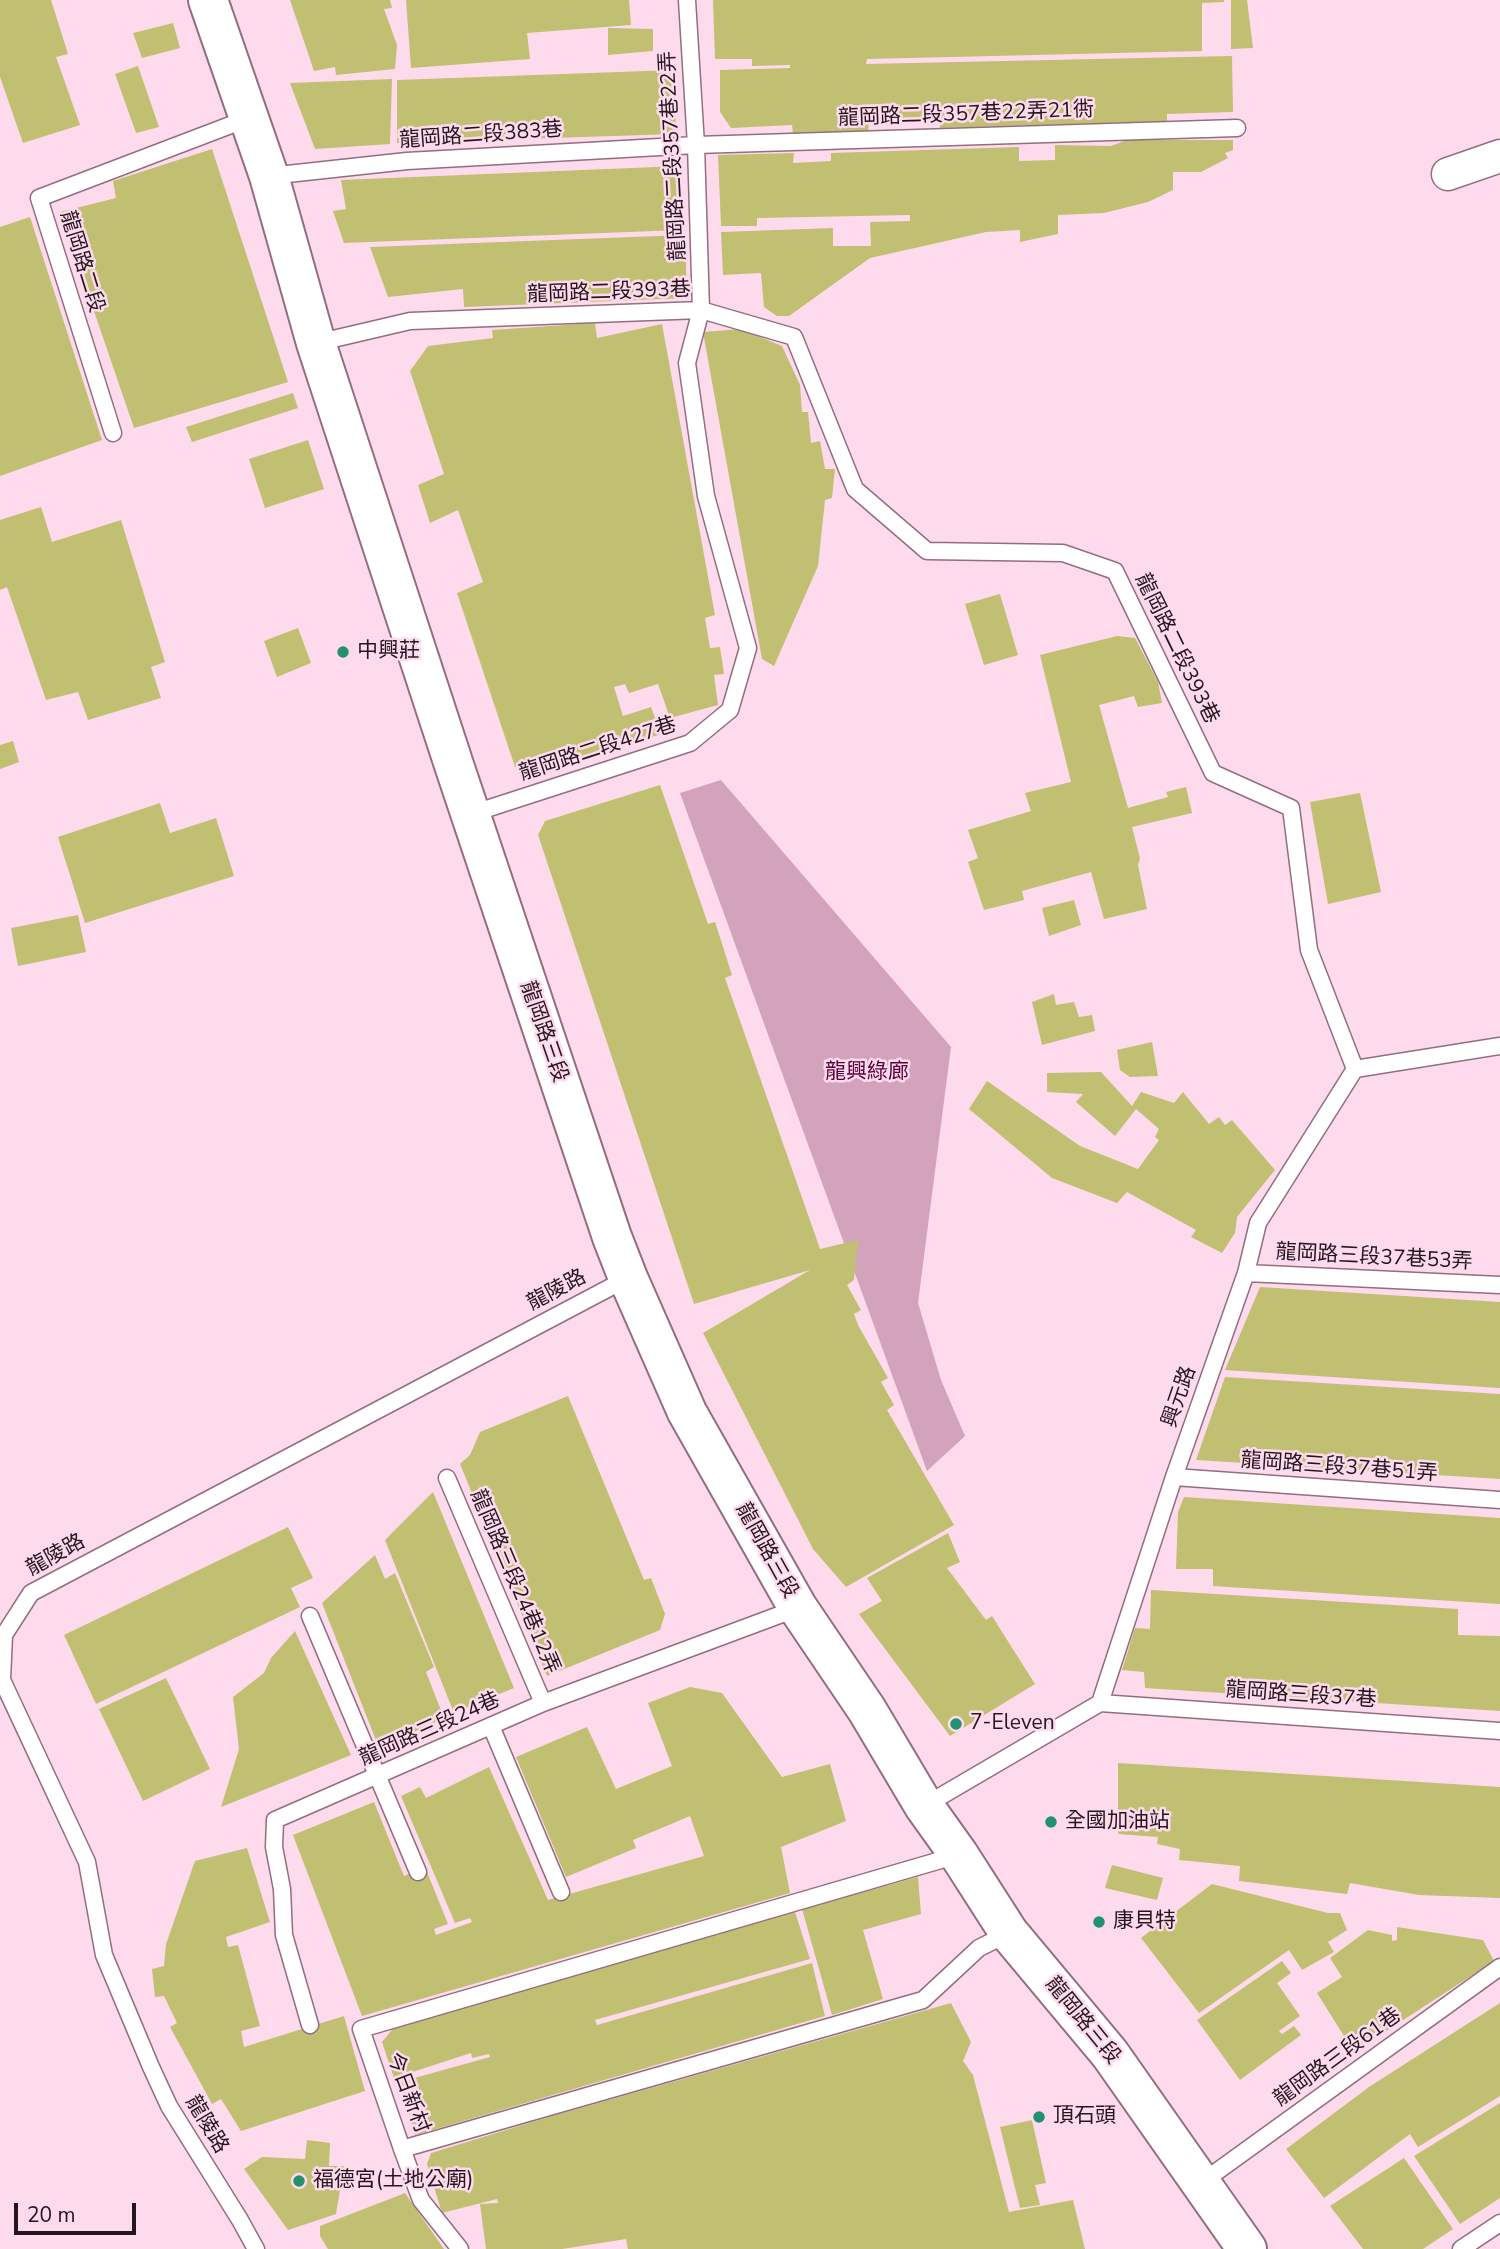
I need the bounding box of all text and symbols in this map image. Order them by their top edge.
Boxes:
street label: 龍岡路二段357巷22弄 [656,50,692,262]
street label: 龍岡路二段357巷22弄21衖 [838,98,1094,132]
street label: 龍岡路二段383巷 [398,118,564,154]
street label: 龍岡路二段 [54,208,108,316]
street label: 龍岡路二段393巷 [527,278,691,308]
street label: 龍岡路二段393巷 [1129,570,1223,728]
place label: 中興莊 [357,639,420,665]
marker: 中興莊 [335,644,351,660]
street label: 龍岡路二段427巷 [516,713,680,787]
street label: 龍岡路三段 [514,978,572,1086]
park label: 龍興綠廊 [825,1060,909,1086]
street label: 龍岡路三段37巷53弄 [1275,1240,1473,1276]
street label: 龍陵路 [523,1265,591,1317]
street label: 興元路 [1158,1363,1202,1431]
street label: 龍岡路三段37巷51弄 [1240,1449,1438,1487]
street label: 龍岡路三段24巷12弄 [464,1486,564,1678]
street label: 龍岡路三段 [730,1499,802,1603]
street label: 龍陵路 [22,1530,90,1582]
street label: 龍岡路三段37巷 [1225,1678,1377,1714]
street label: 龍岡路三段24巷 [356,1688,504,1772]
place label: 7-Eleven [970,1711,1055,1737]
marker: 7-Eleven [948,1716,964,1732]
place label: 全國加油站 [1065,1809,1170,1835]
marker: 全國加油站 [1043,1814,1059,1830]
place label: 康貝特 [1113,1909,1176,1935]
marker: 康貝特 [1091,1914,1107,1930]
street label: 龍岡路三段 [1039,1972,1125,2070]
street label: 龍岡路三段61巷 [1269,2003,1407,2113]
street label: 今日新村 [380,2049,434,2137]
street label: 龍陵路 [179,2092,233,2158]
place label: 頂石頭 [1053,2104,1116,2130]
marker: 頂石頭 [1031,2109,1047,2125]
place label: 福德宮(土地公廟) [313,2168,473,2194]
marker: 福德宮(土地公廟) [291,2173,307,2189]
scale bar [18,2190,140,2234]
text: 20 m [27,2201,76,2229]

